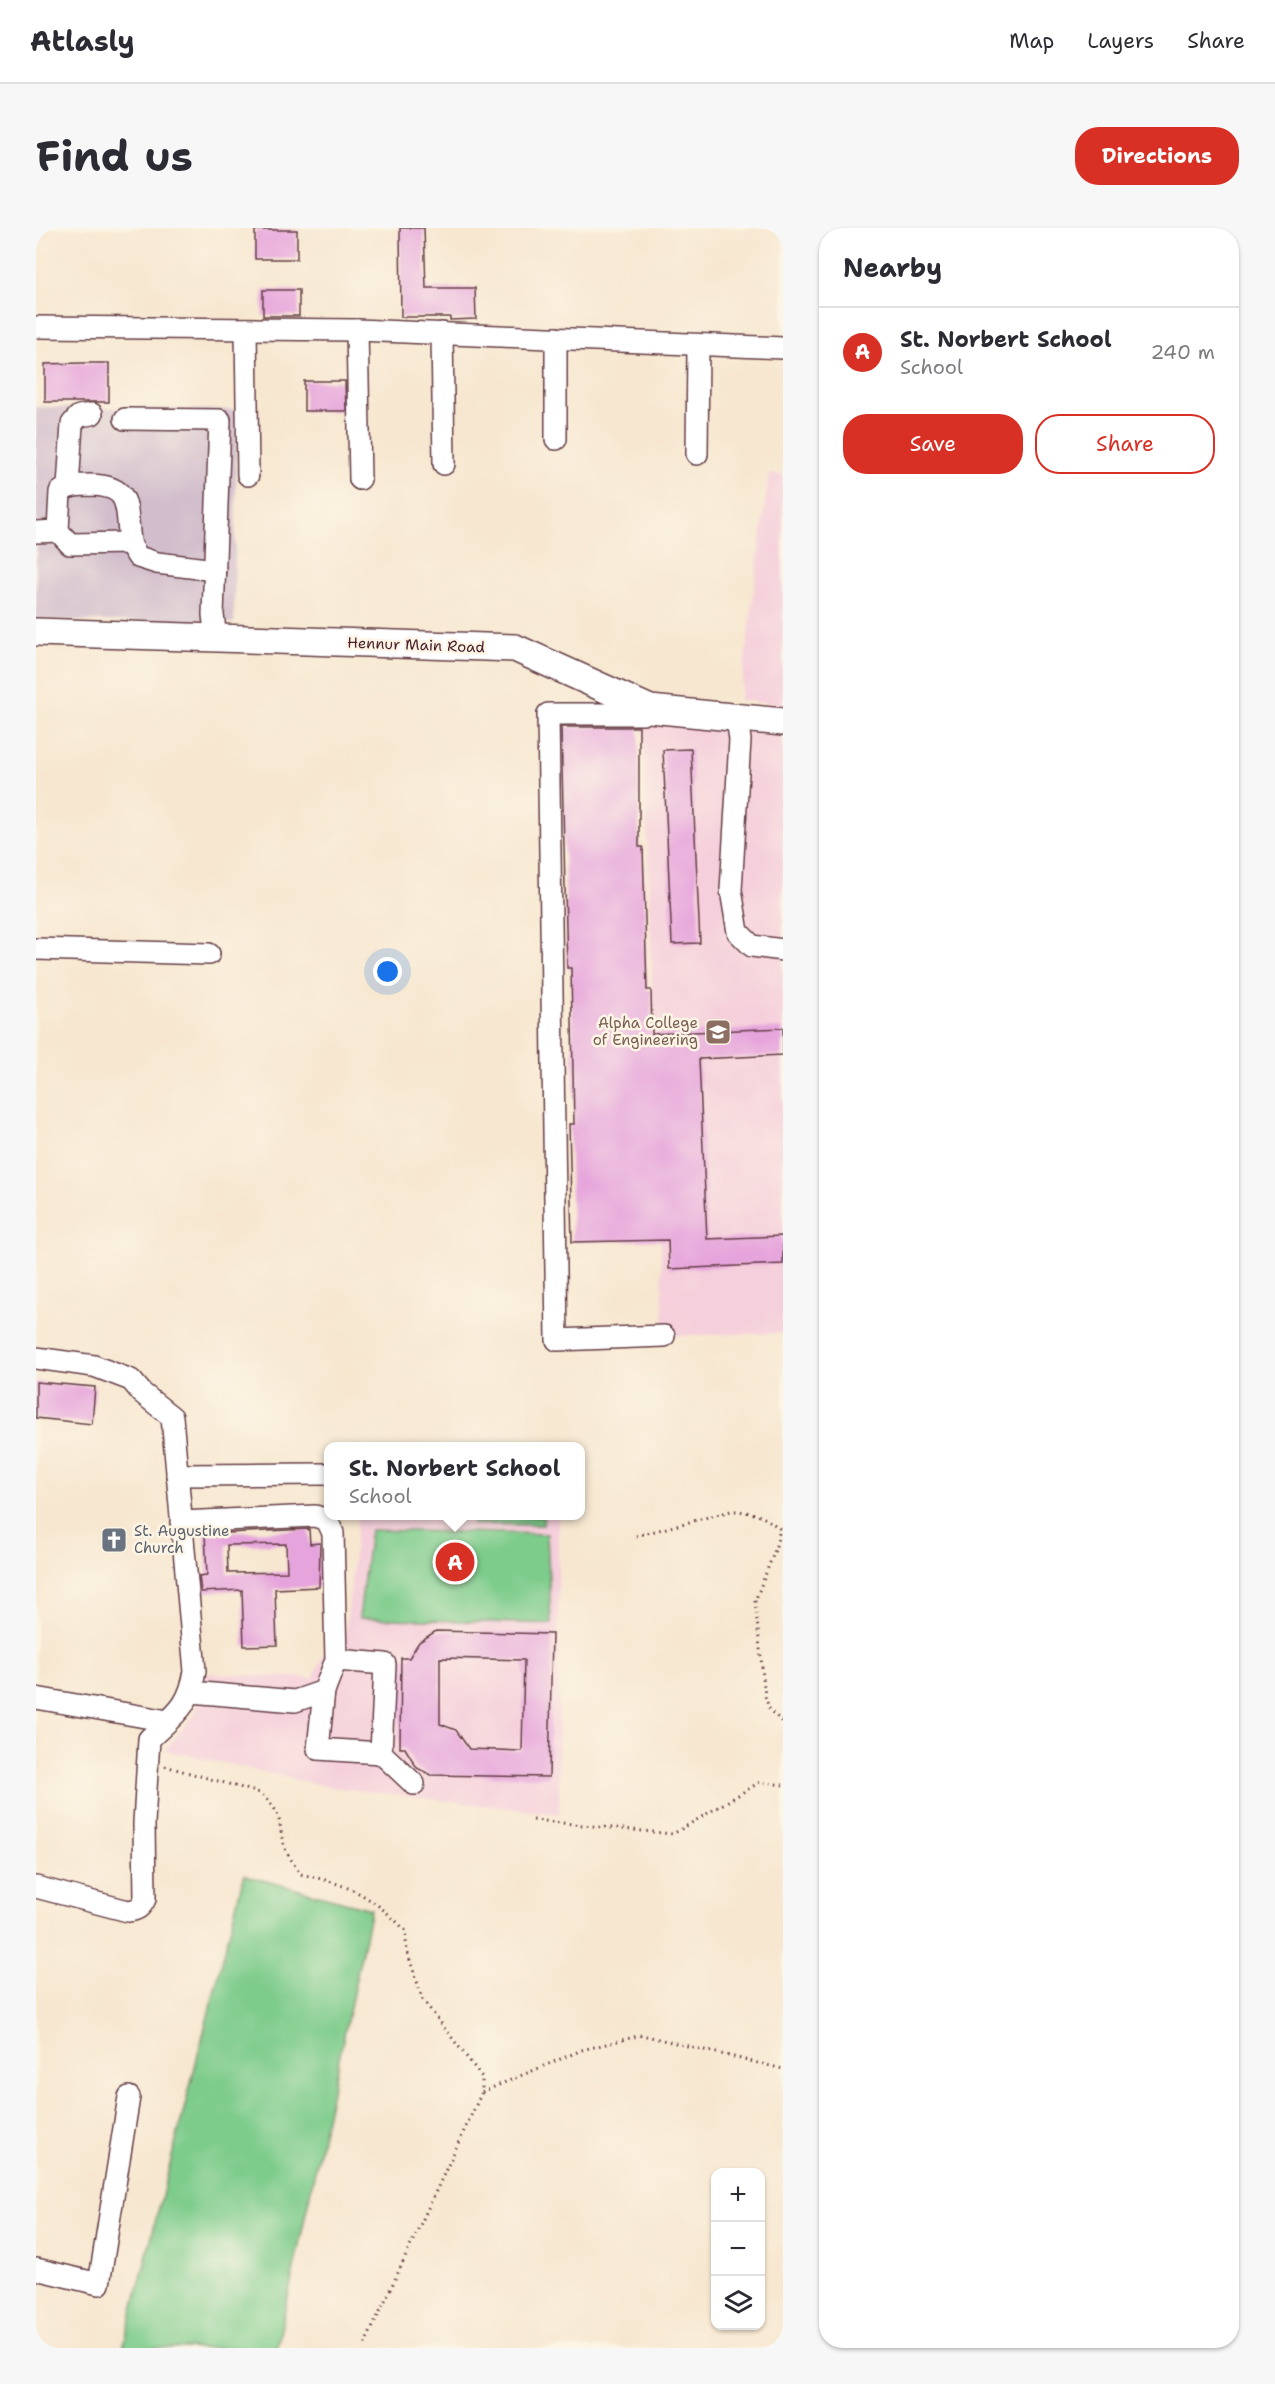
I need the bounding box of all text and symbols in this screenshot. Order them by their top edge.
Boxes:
text: Atlasly [30,22,135,60]
text: Map [1009,27,1054,55]
text: Layers [1087,27,1154,55]
text: Share [1187,27,1245,55]
button: Directions [1075,127,1239,185]
text: Find us [36,128,193,184]
text: Nearby [843,250,942,285]
text: St. Norbert School [900,325,1112,354]
text: A [855,339,870,365]
text: 240 m [1150,339,1215,365]
text: School [900,354,963,380]
button: Save [843,414,1023,474]
button: Share [1035,414,1215,474]
street label: Hennur Main Road [347,633,486,657]
your location [373,957,402,986]
place label: Alpha College of Engineering [593,1013,698,1050]
school or university icon: Alpha College of Engineering [703,1017,733,1047]
popup [324,1442,585,1520]
text: St. Norbert School [349,1454,560,1483]
text: School [349,1483,412,1509]
place label: St. Augustine Church [134,1521,230,1558]
church icon: St. Augustine Church [99,1525,129,1555]
pin: A [436,1540,474,1584]
map controls [711,2168,765,2330]
button: + [711,2168,765,2222]
button: − [711,2222,765,2276]
button: layers [711,2276,765,2330]

